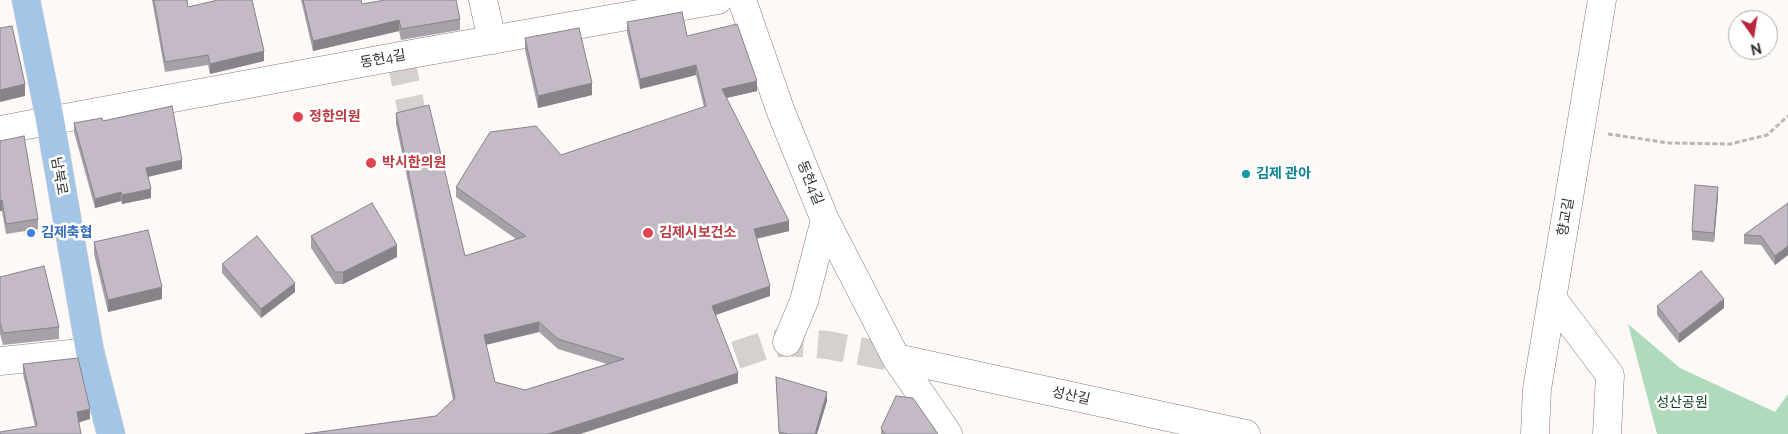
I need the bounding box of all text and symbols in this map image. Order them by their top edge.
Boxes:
north arrow [1728,10,1778,60]
text: N [1749,40,1763,58]
street label: 동헌4길 [359,47,407,71]
place label: 정한의원 [309,109,361,125]
marker: 정한의원 [291,110,305,124]
place label: 박시한의원 [382,155,446,171]
street label: 남북로 [47,156,71,196]
marker: 박시한의원 [364,156,378,170]
street label: 동헌4길 [794,158,826,208]
place label: 김제 관아 [1256,166,1311,182]
marker: 김제 관아 [1240,168,1252,180]
street label: 향교길 [1554,197,1578,237]
place label: 김제축협 [41,225,93,241]
place label: 김제시보건소 [659,225,736,241]
marker: 김제시보건소 [641,226,655,240]
marker: 김제축협 [25,227,37,239]
street label: 성산길 [1050,384,1092,408]
park label: 성산공원 [1656,395,1708,411]

